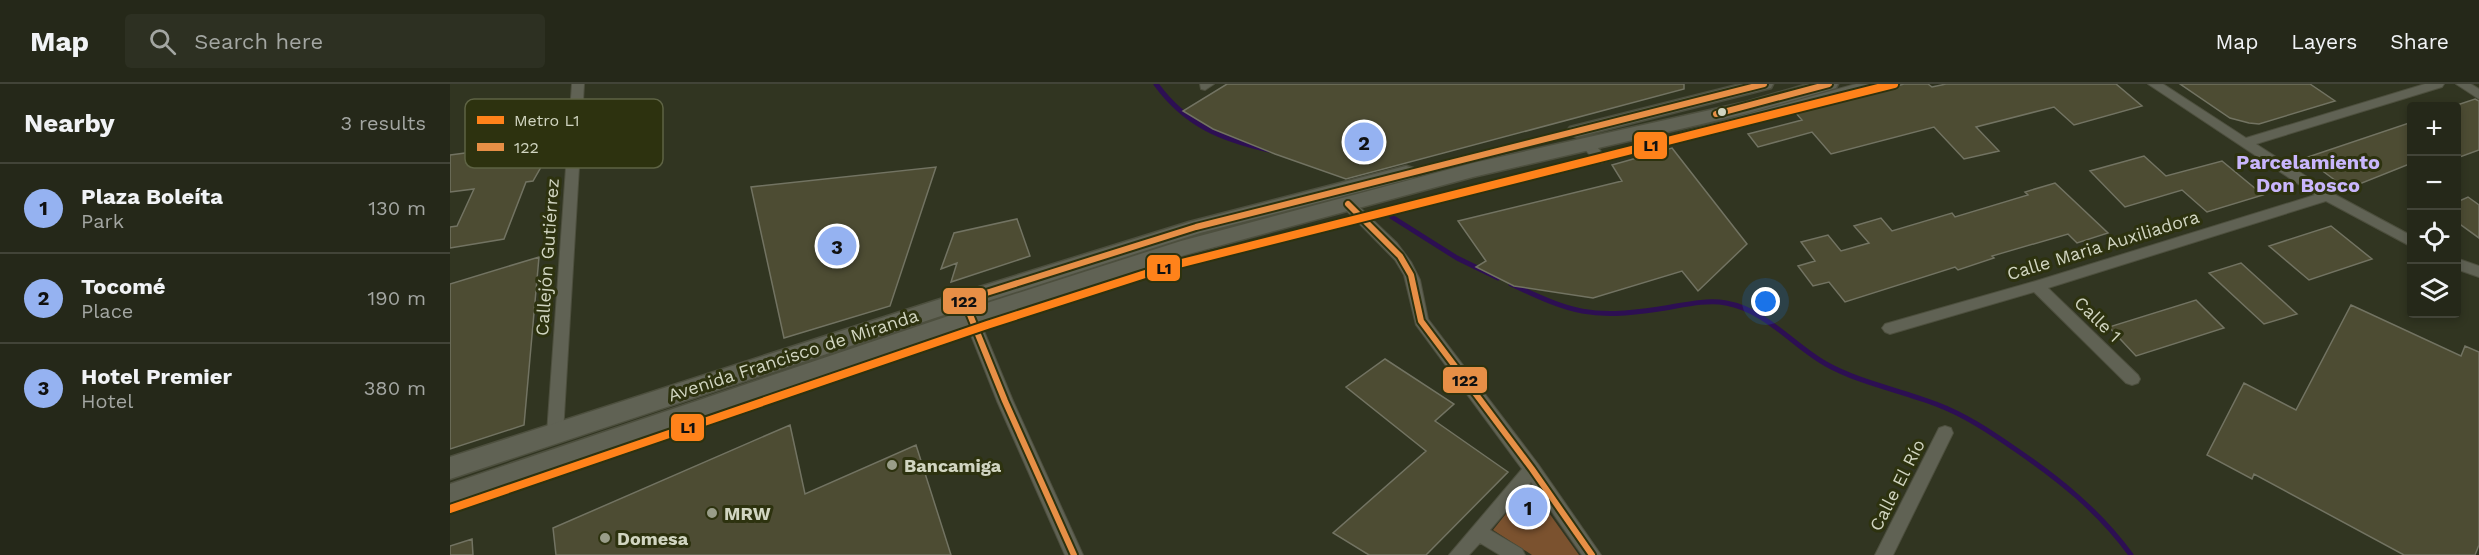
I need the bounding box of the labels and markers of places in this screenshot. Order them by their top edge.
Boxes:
unlabelled marker [1716,106,1728,118]
pin: 2 [1344,120,1384,164]
pin: 3 [818,224,856,268]
place label: Bancamiga [904,455,1002,476]
marker: Bancamiga [885,458,899,472]
pin: 1 [1508,484,1548,530]
place label: MRW [724,503,771,524]
marker: MRW [705,506,719,520]
place label: Domesa [617,528,689,549]
marker: Domesa [598,531,612,545]

